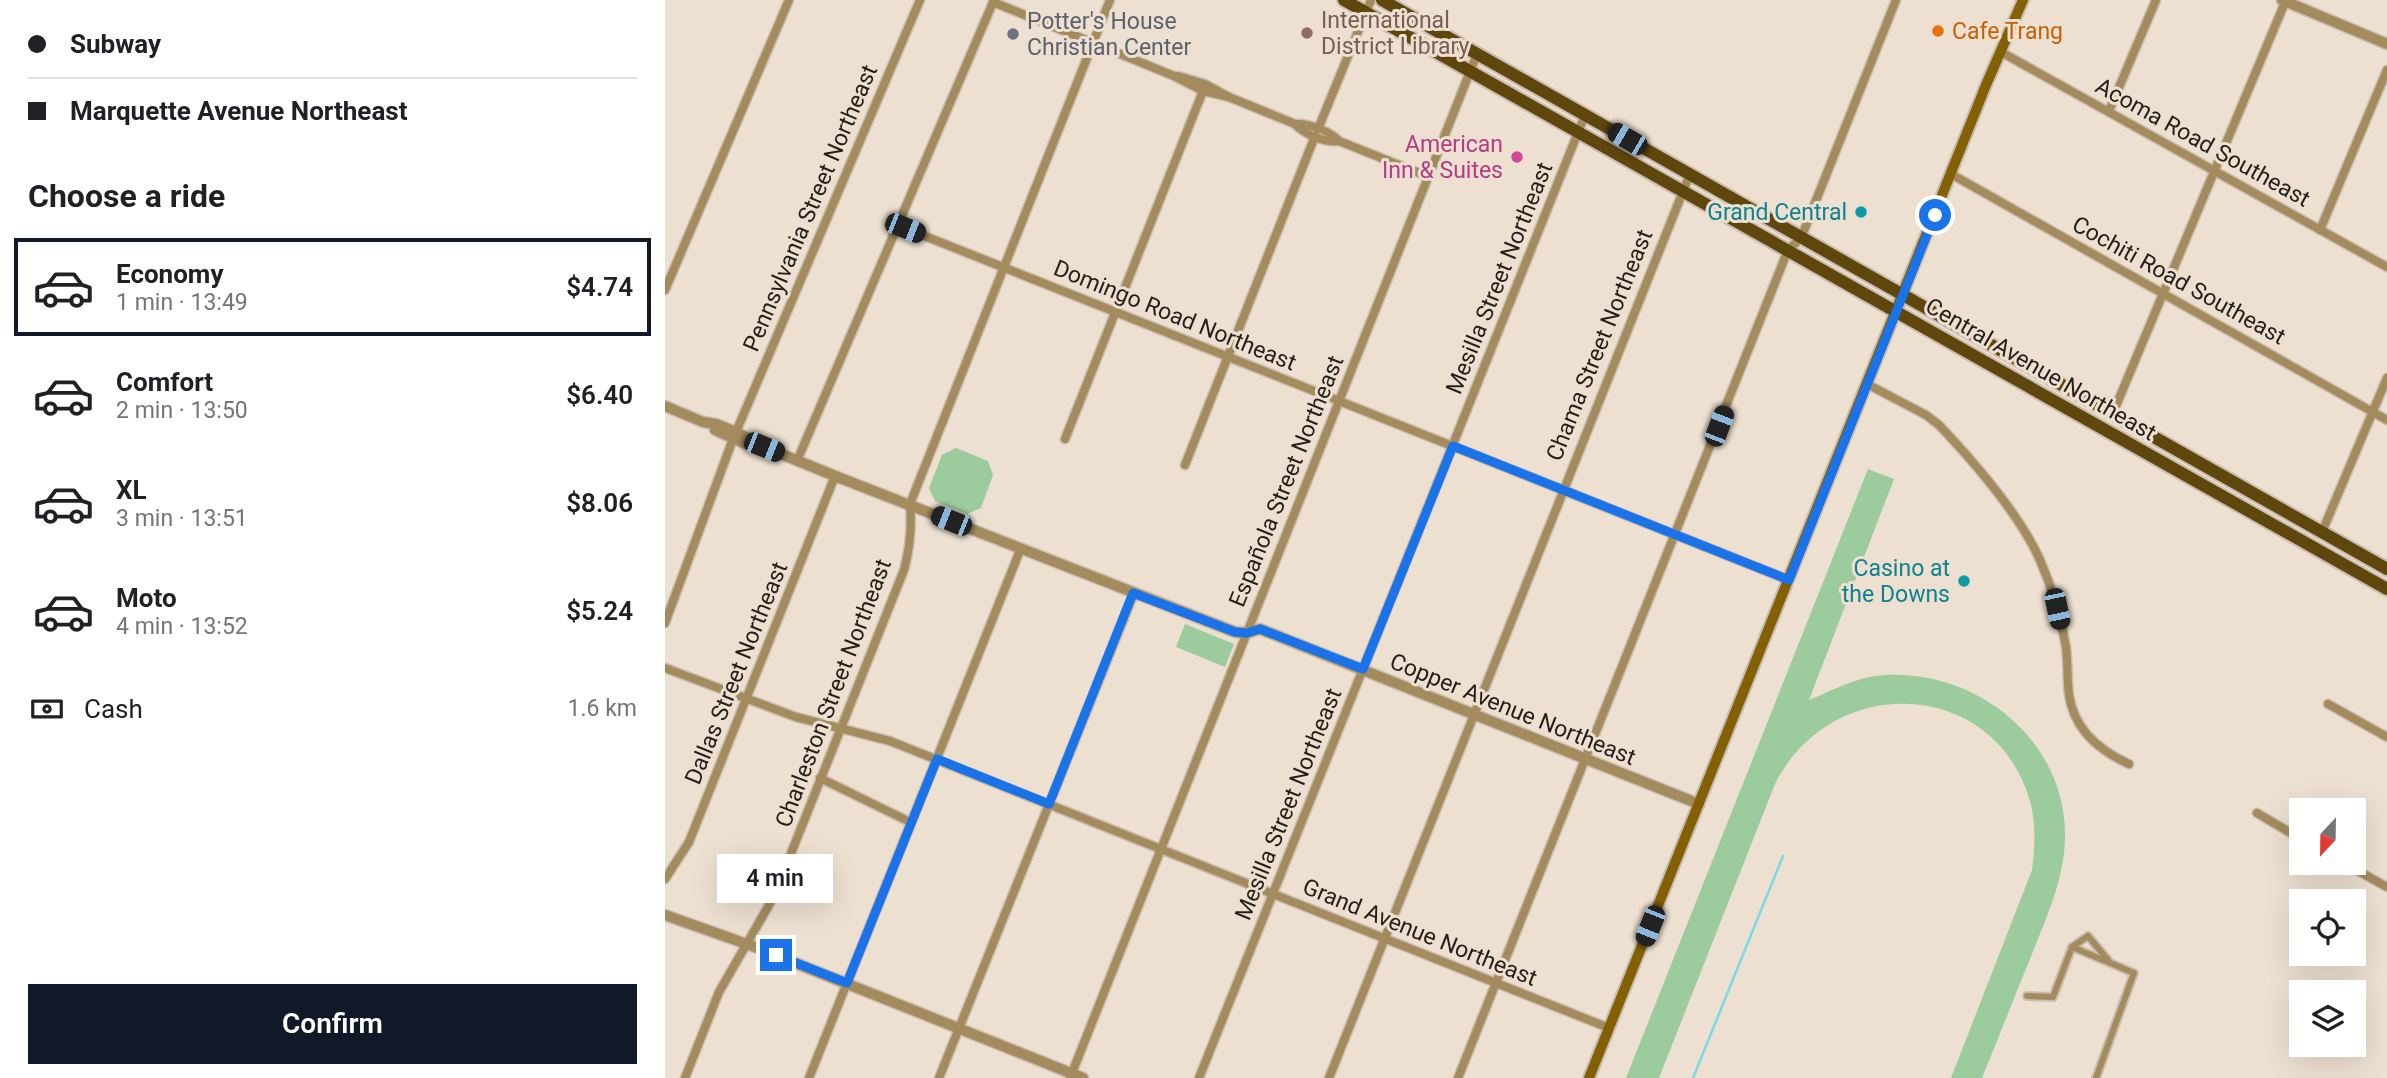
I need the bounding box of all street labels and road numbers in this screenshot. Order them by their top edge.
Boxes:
street label: Pennsylvania Street Northeast [738,61,883,356]
street label: Acoma Road Southeast [2091,72,2315,213]
street label: Mesilla Street Northeast [1441,158,1558,398]
street label: Cochiti Road Southeast [2068,211,2290,350]
street label: Chama Street Northeast [1541,226,1658,465]
street label: Domingo Road Northeast [1050,254,1300,377]
street label: Central Avenue Northeast [1921,292,2161,447]
street label: Española Street Northeast [1224,352,1349,611]
street label: Charleston Street Northeast [770,555,897,831]
street label: Dallas Street Northeast [679,558,793,788]
street label: Copper Avenue Northeast [1386,648,1640,771]
street label: Mesilla Street Northeast [1230,684,1347,924]
street label: Grand Avenue Northeast [1299,873,1541,992]

